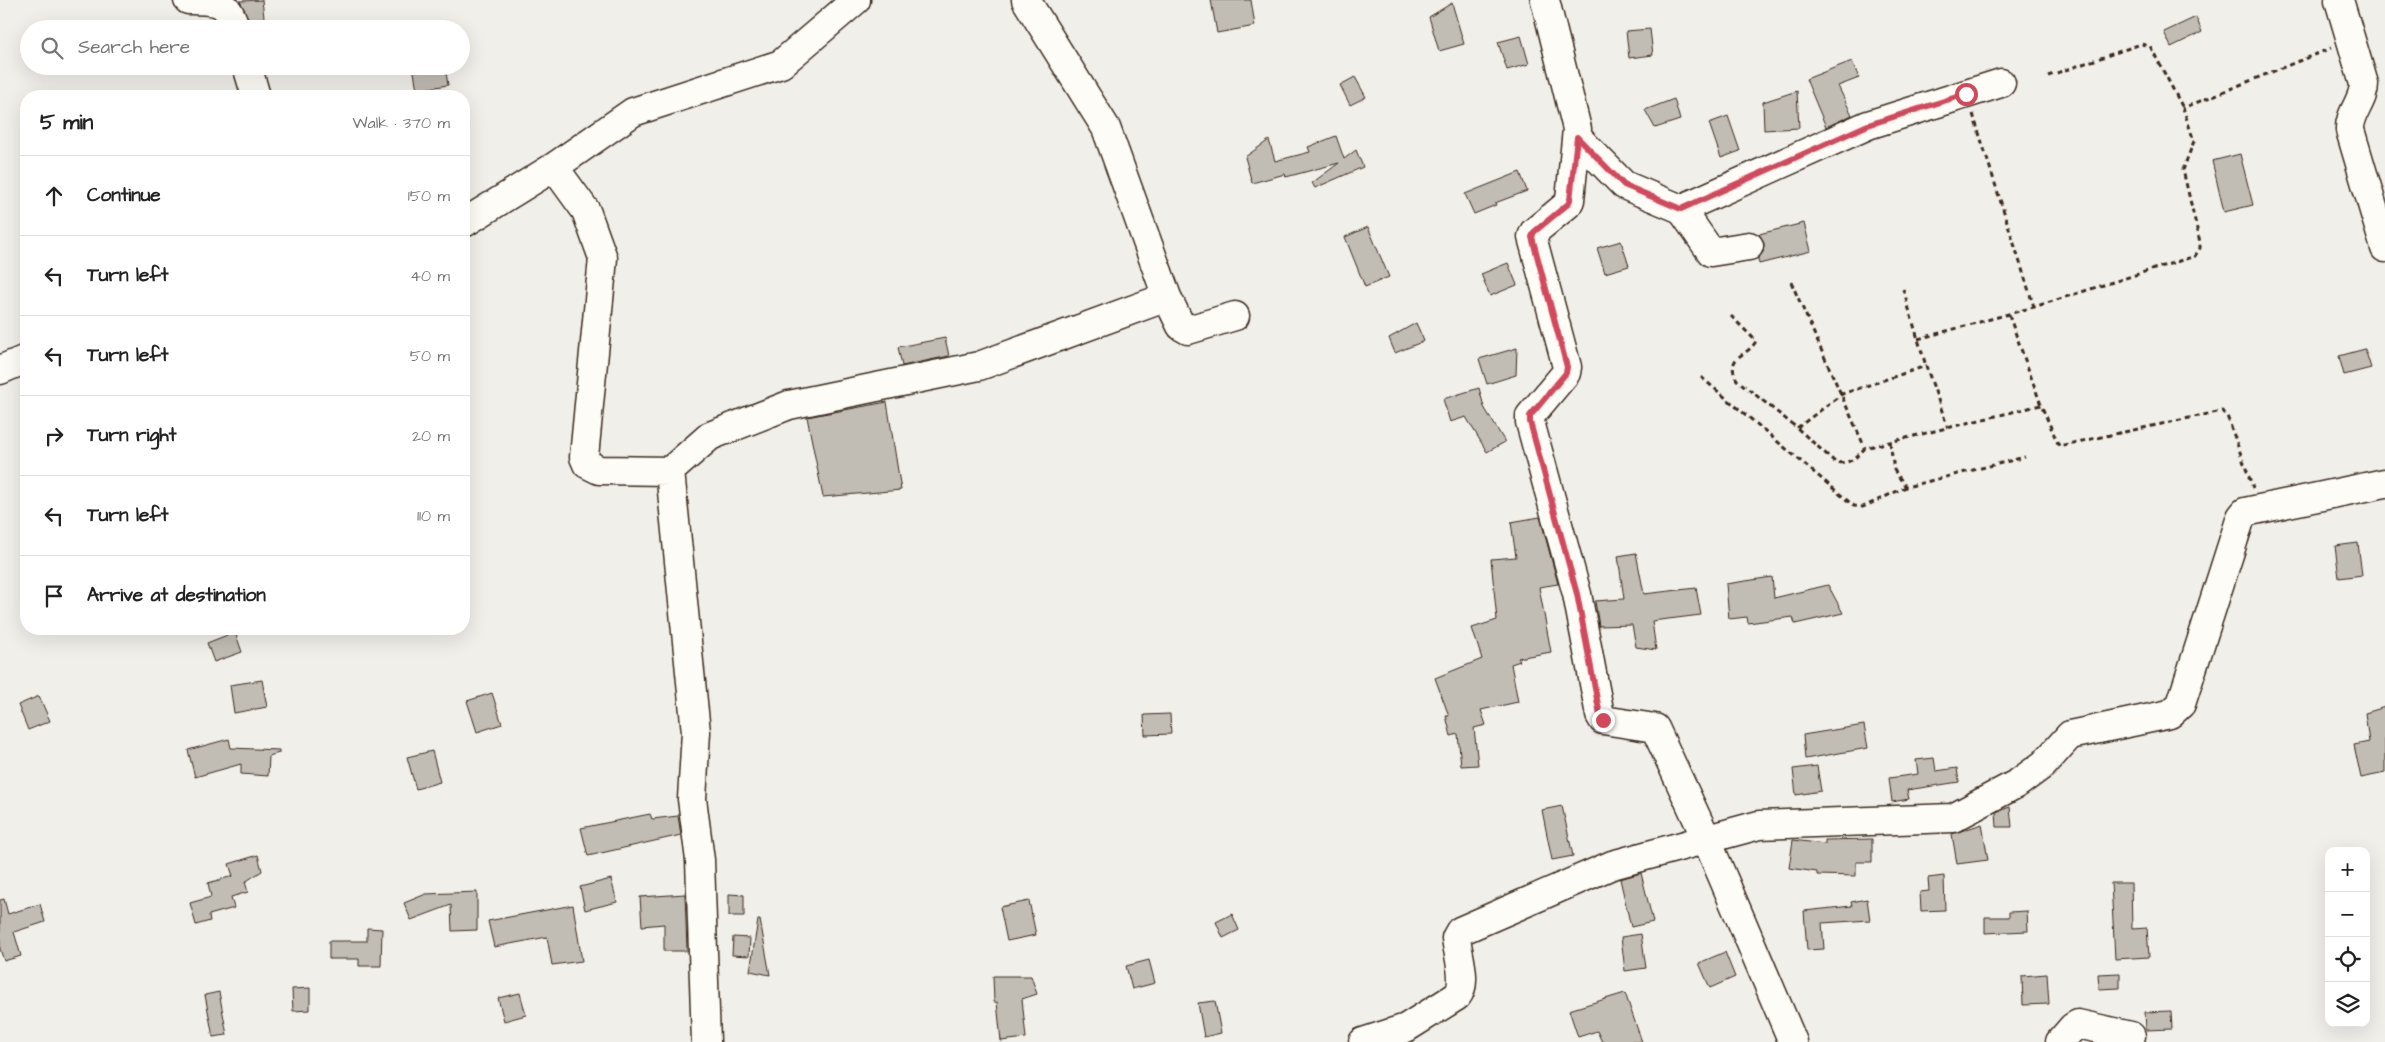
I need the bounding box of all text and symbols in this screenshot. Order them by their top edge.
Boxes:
search box [20,20,470,75]
icon: search [38,34,66,62]
text: Search here [78,34,190,61]
route start [1955,83,1978,106]
text: 5 min [40,108,93,137]
text: Walk · 370 m [352,112,450,134]
icon: ahead [40,182,68,210]
text: Continue [87,182,161,209]
text: 150 m [408,185,450,207]
icon: left [40,262,68,290]
text: Turn left [87,262,168,289]
text: 40 m [410,265,450,287]
icon: left [40,342,68,370]
text: Turn left [87,342,168,369]
text: 50 m [410,345,450,367]
icon: right [40,422,68,450]
text: Turn right [87,422,176,449]
text: 20 m [412,425,450,447]
icon: left [40,502,68,530]
text: Turn left [87,502,168,529]
text: 110 m [417,505,450,527]
icon: arrive [40,582,68,610]
text: Arrive at destination [87,582,266,609]
route end [1592,709,1615,732]
map controls [2325,847,2370,1027]
button: + [2325,847,2370,892]
button: − [2325,892,2370,937]
button: locate [2325,937,2370,982]
button: layers [2325,982,2370,1027]

